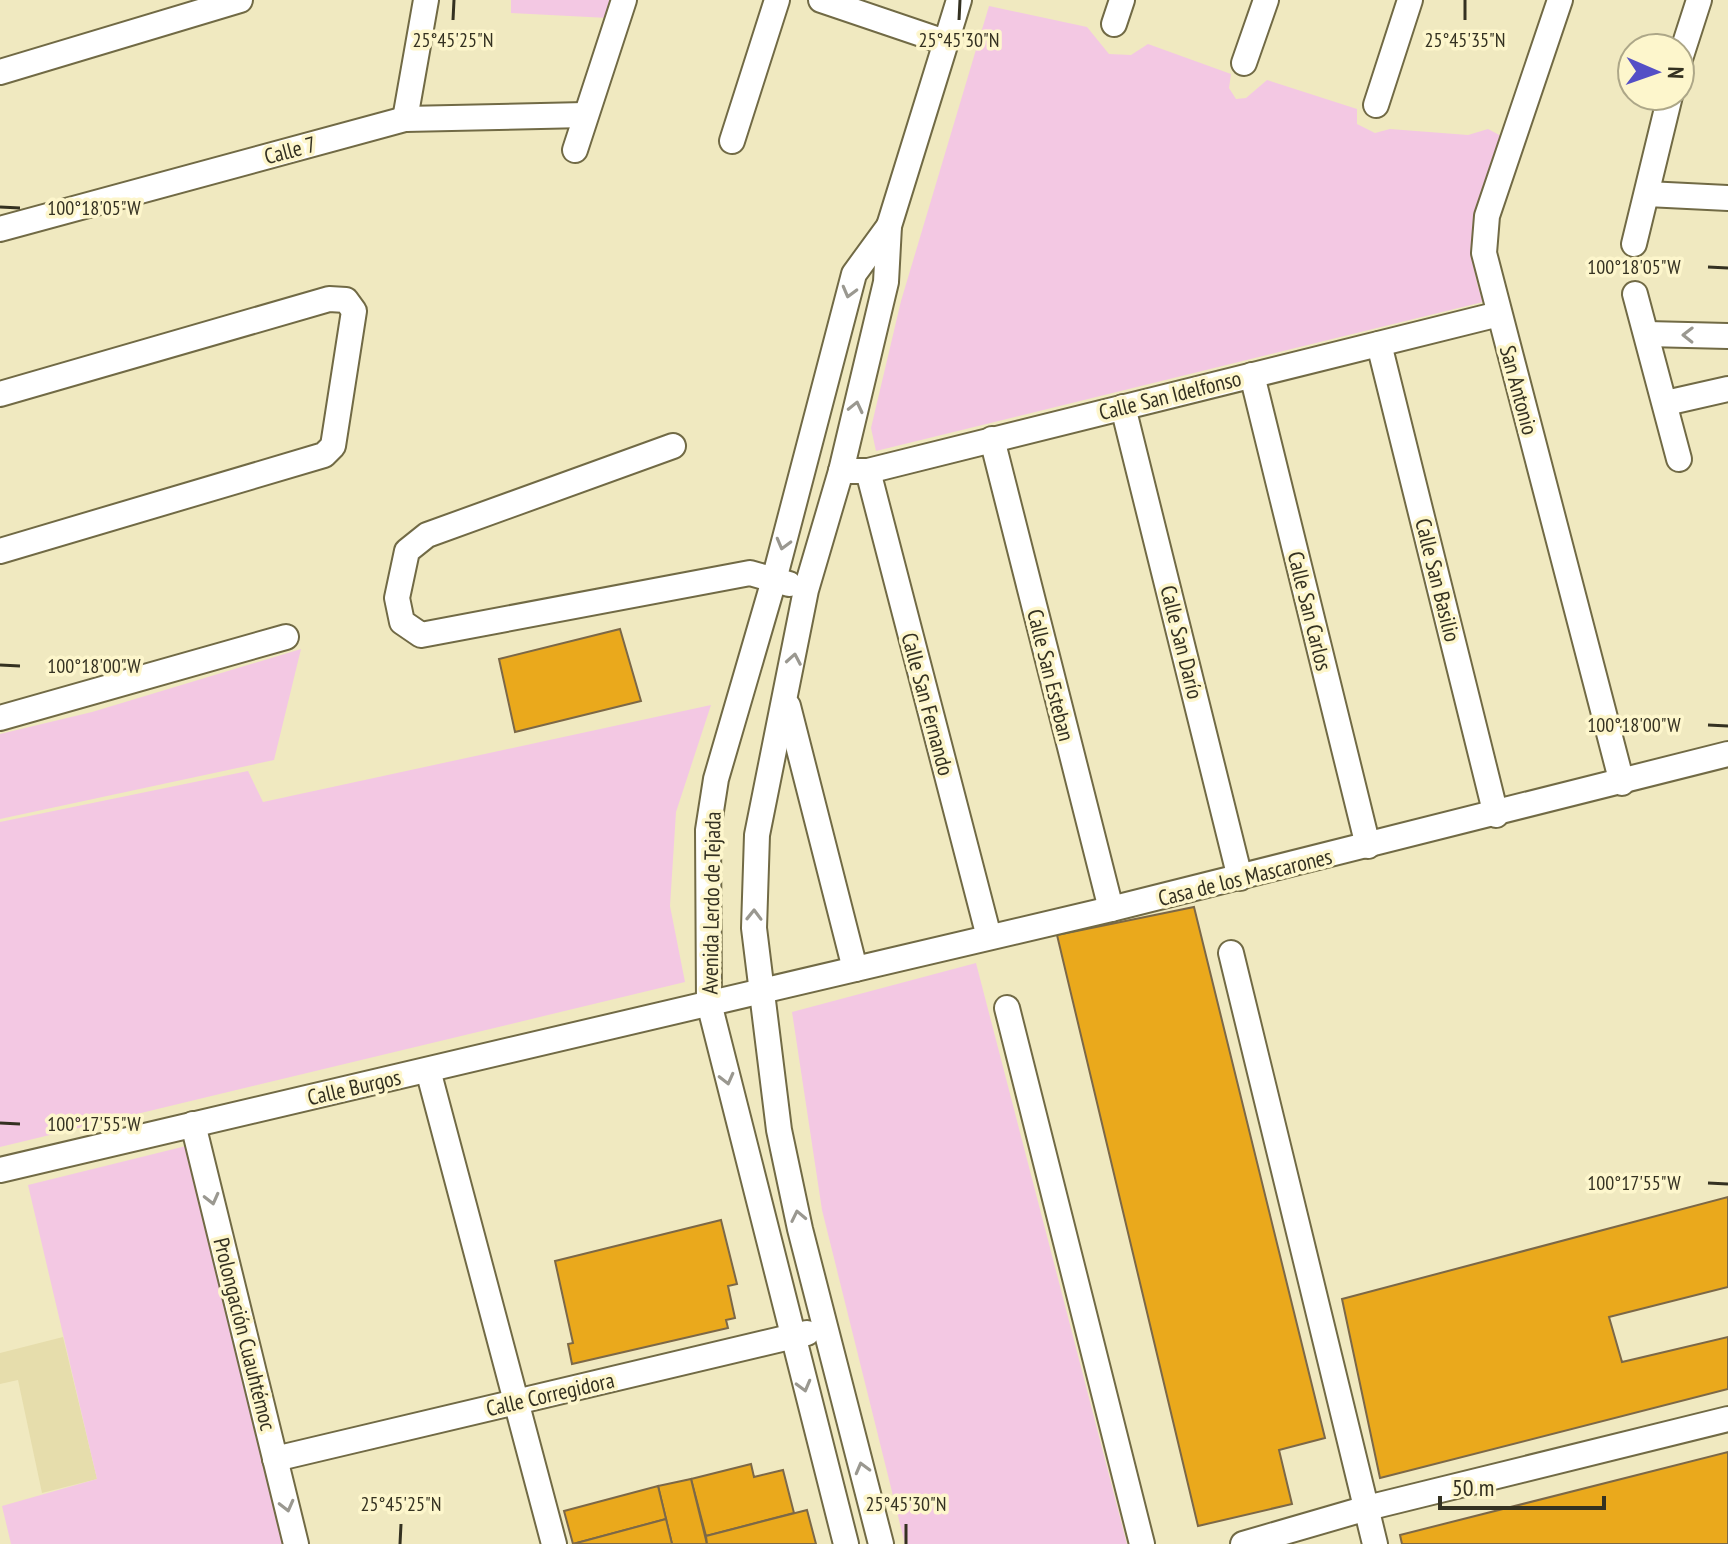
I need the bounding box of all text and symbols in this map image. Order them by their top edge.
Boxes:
text: 25°45'25"N [413,27,493,53]
text: 25°45'30"N [919,27,999,53]
text: 25°45'35"N [1425,27,1505,53]
north arrow [1616,32,1696,112]
text: N [1662,66,1690,79]
street label: Calle 7 [261,130,319,170]
text: 100°18'05"W [47,195,141,221]
text: 100°18'05"W [1587,254,1681,280]
one-way arrow [842,285,859,299]
one-way arrow [1681,326,1694,344]
street label: San Antonio [1494,342,1544,438]
street label: Calle San Idelfonso [1096,364,1244,426]
one-way arrow [847,400,864,414]
street label: Calle San Basilio [1409,516,1467,644]
one-way arrow [776,536,793,550]
street label: Calle San Carlos [1282,549,1338,673]
street label: Calle San Darío [1154,582,1210,702]
street label: Calle San Esteban [1021,606,1081,744]
street label: Calle San Fernando [896,630,960,778]
one-way arrow [784,652,801,666]
text: 100°18'00"W [47,653,141,679]
text: 100°18'00"W [1587,712,1681,738]
street label: Avenida Lerdo de Tejada [695,811,727,995]
street label: Casa de los Mascarones [1155,842,1335,912]
one-way arrow [746,908,763,921]
street label: Calle Burgos [305,1063,403,1111]
one-way arrow [718,1072,735,1086]
text: 100°17'55"W [47,1111,141,1137]
text: 100°17'55"W [1587,1170,1681,1196]
one-way arrow [202,1192,219,1206]
one-way arrow [790,1210,807,1224]
street label: Prolongación Cuauhtémoc [207,1235,283,1434]
street label: Calle Corregidora [483,1366,617,1422]
one-way arrow [795,1378,812,1392]
scale bar [1440,1460,1604,1510]
one-way arrow [854,1462,871,1476]
text: 50 m [1452,1472,1494,1503]
text: 25°45'25"N [361,1491,441,1517]
text: 25°45'30"N [866,1491,946,1517]
one-way arrow [277,1499,294,1513]

